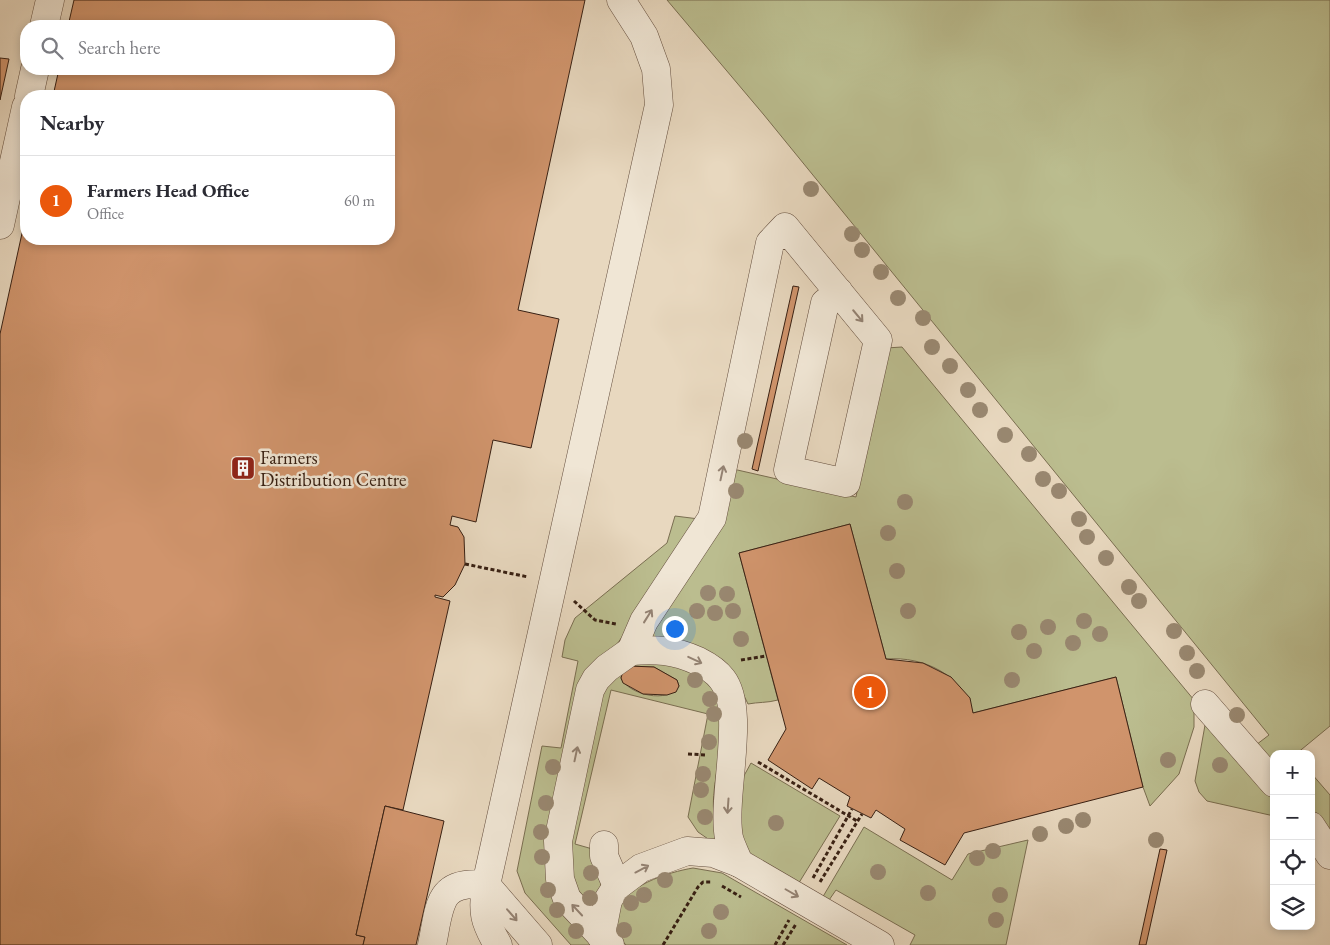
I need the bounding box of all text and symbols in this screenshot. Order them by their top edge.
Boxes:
search box [20,20,395,75]
icon: search [38,34,66,62]
text: Search here [78,35,160,60]
text: Nearby [40,109,104,136]
text: Farmers Head Office [87,178,249,203]
text: 1 [52,190,60,211]
text: 60 m [344,190,375,211]
text: Office [87,203,124,224]
one-way arrow [853,309,864,322]
place label: Farmers Distribution Centre [260,445,406,492]
building icon: Farmers Distribution Centre [230,455,256,481]
one-way arrow [717,466,727,482]
one-way arrow [643,609,653,623]
your location [662,616,688,642]
one-way arrow [687,655,702,665]
pin: 1 [854,673,886,711]
one-way arrow [572,747,581,763]
map controls [1270,750,1315,930]
button: + [1270,750,1315,795]
button: − [1270,795,1315,840]
one-way arrow [723,797,732,813]
button: locate [1270,840,1315,885]
one-way arrow [635,864,650,874]
button: layers [1270,885,1315,930]
one-way arrow [784,889,798,899]
one-way arrow [571,903,583,916]
one-way arrow [506,908,517,921]

